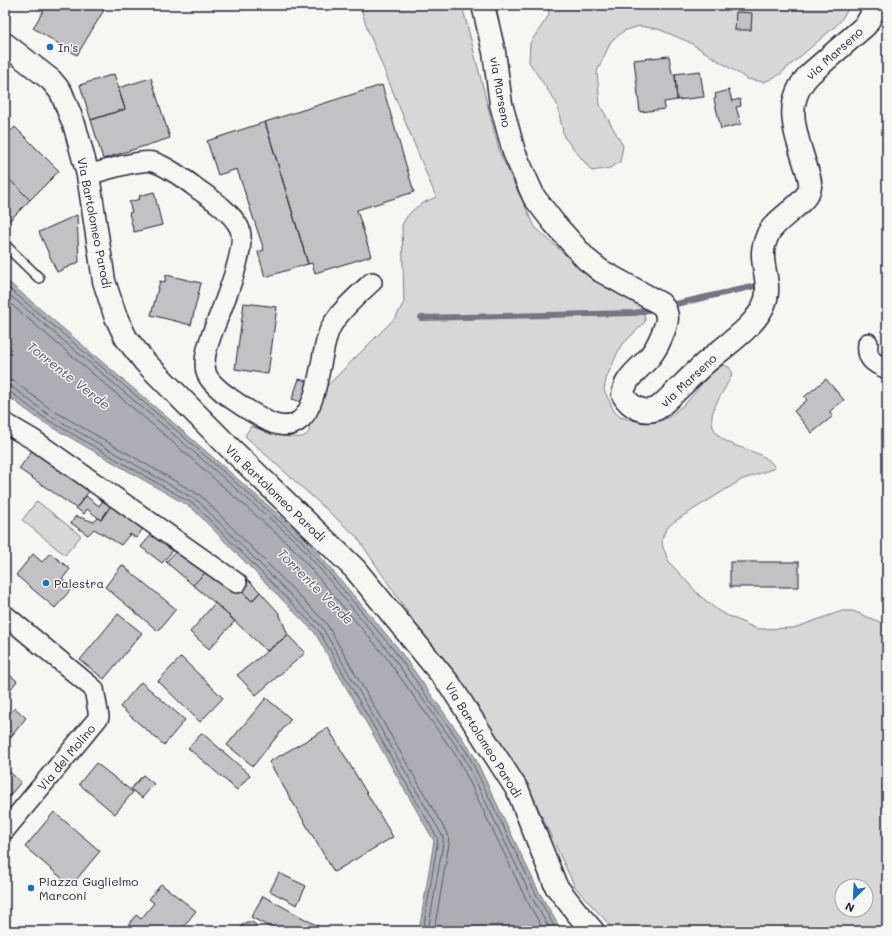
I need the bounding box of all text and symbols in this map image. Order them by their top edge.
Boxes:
street label: via Marseno [802,23,866,83]
place label: In's [58,39,79,55]
marker: In's [45,42,55,52]
street label: via Marseno [487,55,515,129]
street label: Via Bartolomeo Parodi [74,156,116,290]
water label: Torrente Verde [24,337,114,413]
street label: via Marseno [656,350,720,410]
street label: Via Bartolomeo Parodi [222,441,330,545]
water label: Torrente Verde [274,544,358,628]
place label: Palestra [54,575,104,591]
marker: Palestra [41,578,51,588]
street label: Via Bartolomeo Parodi [442,679,526,801]
street label: Via del Molino [34,721,98,793]
place label: Piazza Guglielmo Marconi [39,873,138,903]
north arrow [834,878,874,918]
marker: Piazza Guglielmo Marconi [26,883,36,893]
text: N [843,899,857,916]

